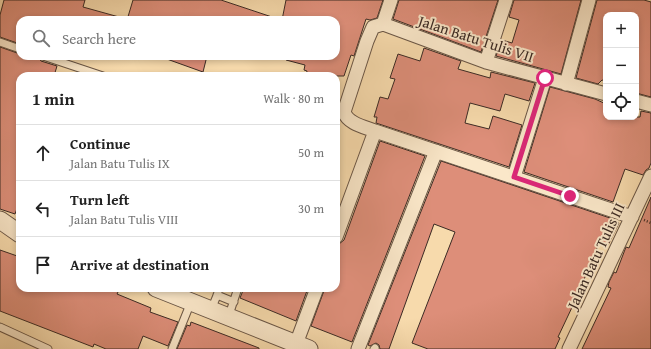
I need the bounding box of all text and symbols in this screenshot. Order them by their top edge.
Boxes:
street label: Jalan Batu Tulis VII [414,9,537,67]
map controls [603,12,639,120]
button: + [603,12,639,48]
search box [16,16,340,60]
icon: search [30,27,52,49]
text: Search here [62,28,136,49]
button: − [603,48,639,84]
route start [536,69,554,87]
button: locate [603,84,639,120]
text: 1 min [32,86,74,111]
text: Walk · 80 m [263,89,324,108]
text: Continue [70,133,131,154]
icon: ahead [32,142,54,164]
text: 50 m [298,143,324,162]
text: Jalan Batu Tulis IX [70,154,170,173]
route end [561,187,579,205]
text: Turn left [70,189,129,210]
icon: left [32,198,54,220]
text: 30 m [298,199,324,218]
street label: Jalan Batu Tulis III [561,199,629,314]
text: Jalan Batu Tulis VIII [70,210,178,229]
icon: arrive [32,254,54,276]
text: Arrive at destination [70,254,209,275]

